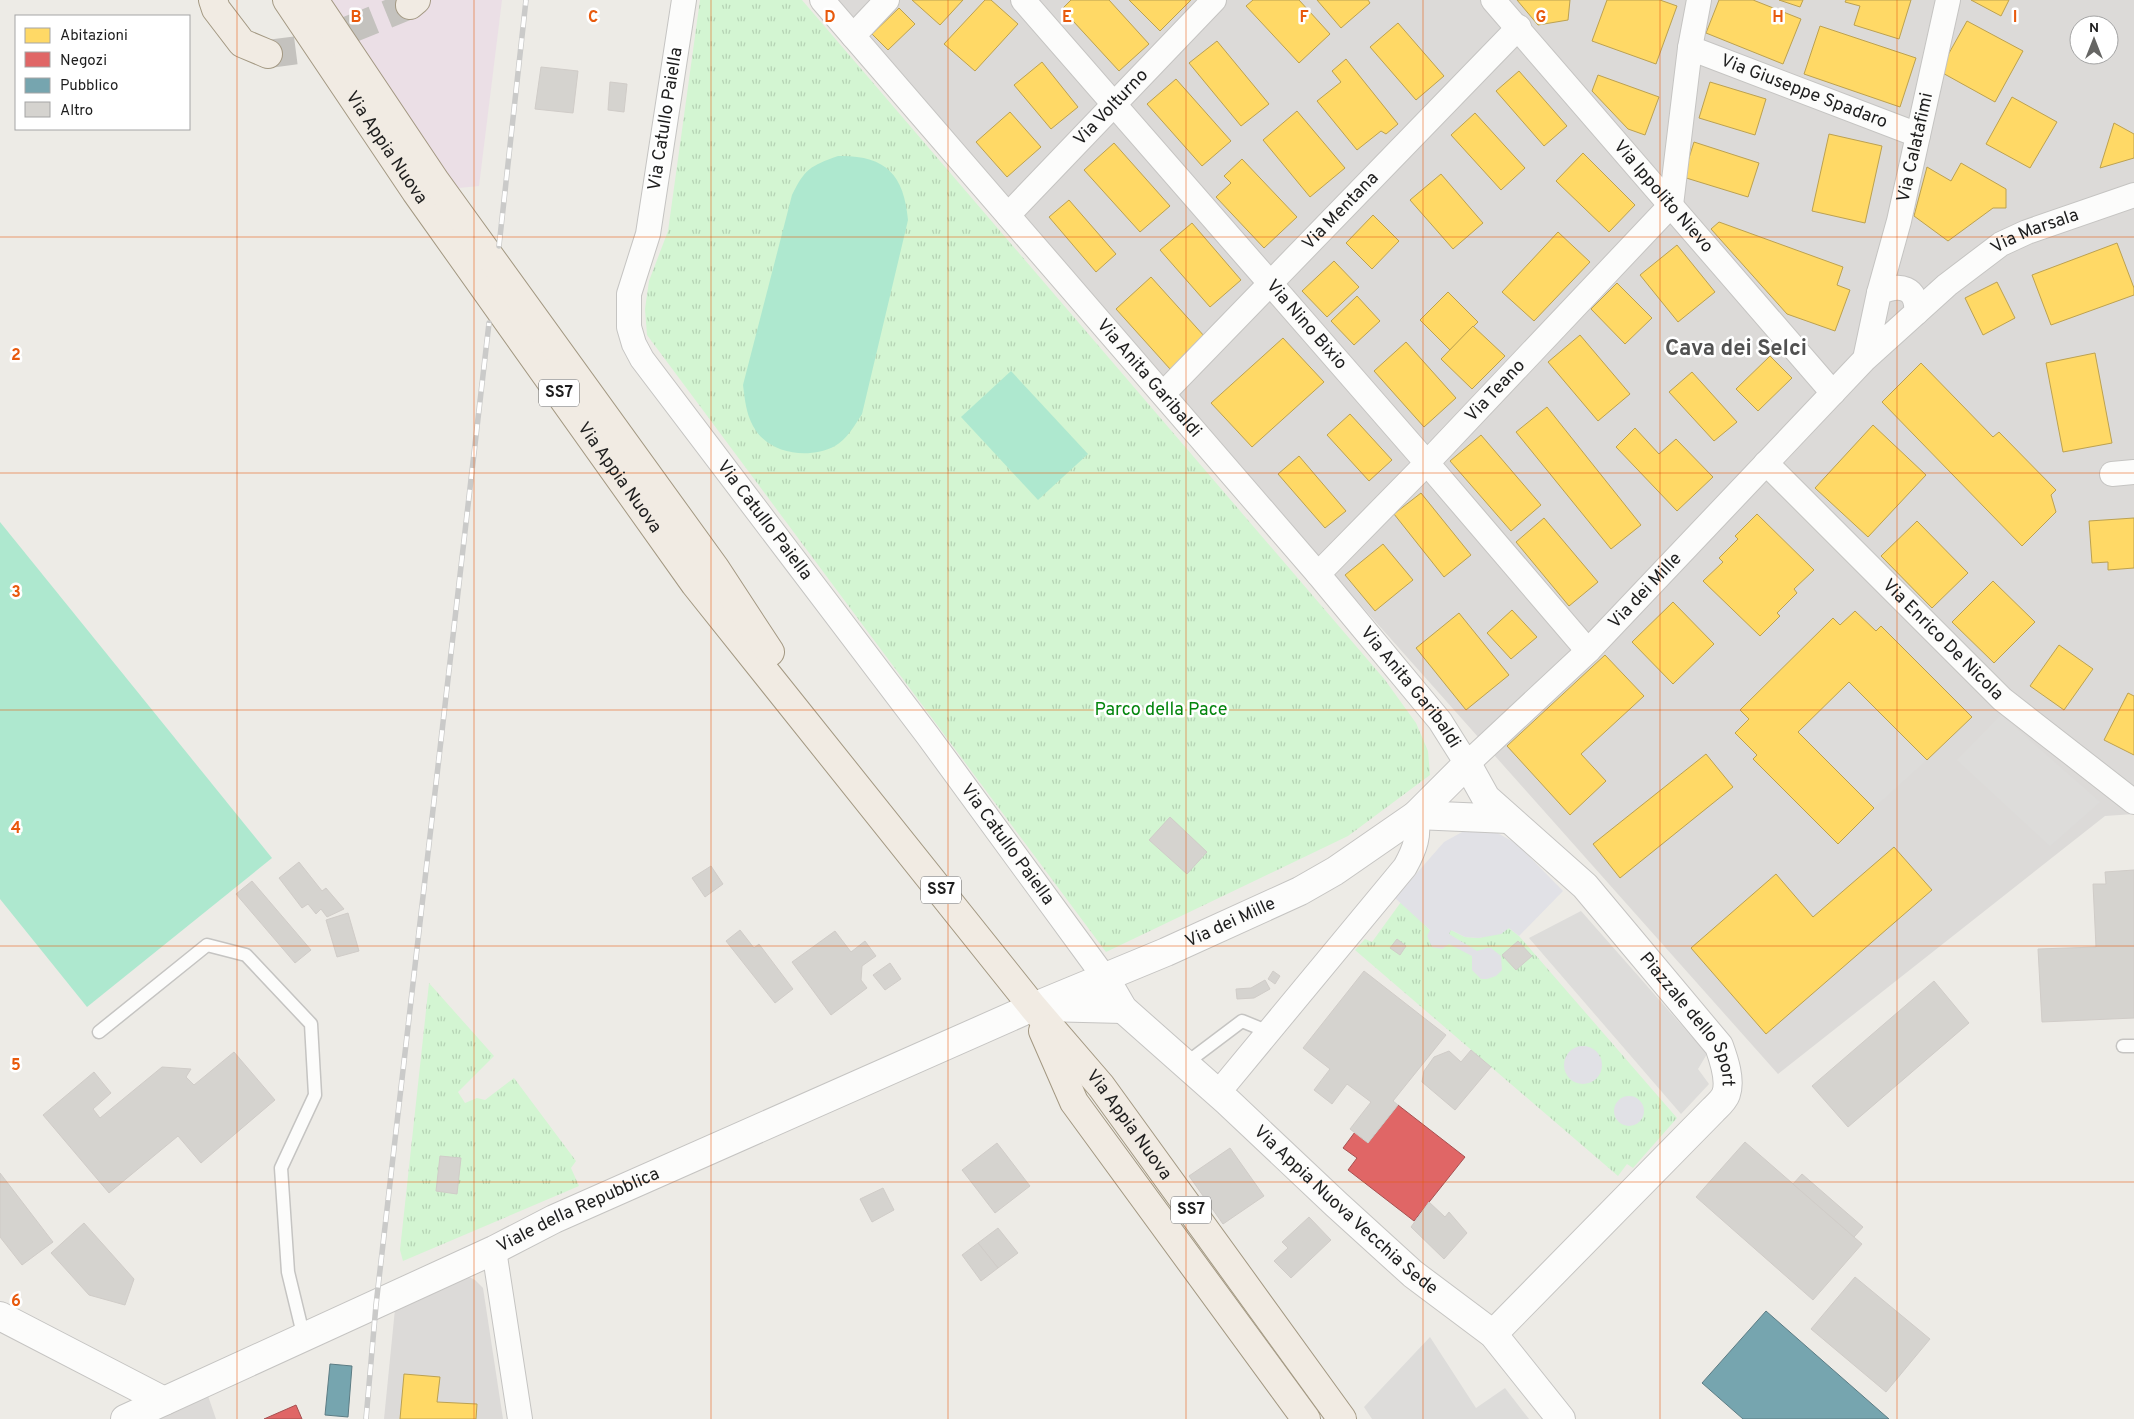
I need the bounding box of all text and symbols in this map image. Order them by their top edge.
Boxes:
text: B [350,8,362,28]
text: C [588,8,598,28]
text: D [824,8,836,28]
text: E [1062,8,1072,28]
text: F [1299,8,1309,28]
text: G [1536,8,1546,28]
text: H [1772,8,1784,28]
text: I [2013,8,2017,28]
legend [15,15,190,130]
north arrow [2069,15,2119,65]
text: N [2089,20,2099,37]
text: Abitazioni [60,27,128,46]
street label: Via Catullo Paiella [643,46,689,192]
street label: Via Giuseppe Spadaro [1717,49,1891,134]
text: Negozi [60,52,107,71]
street label: Via Volturno [1069,64,1153,151]
text: Pubblico [60,77,118,96]
street label: Via Appia Nuova [340,87,432,209]
street label: Via Calatafimi [1892,91,1939,204]
text: Altro [60,102,93,121]
street label: Via Ippolito Nievo [1608,135,1718,258]
street label: Via Mentana [1297,167,1384,255]
street label: Via Marsala [1986,203,2082,259]
street label: Via Nino Bixio [1261,275,1352,375]
street label: Via Anita Garibaldi [1091,314,1206,442]
district label: Cava dei Selci [1665,336,1807,363]
text: 2 [11,346,21,366]
street label: Via Teano [1460,355,1530,427]
road number: SS7 [539,379,579,406]
street label: Via Appia Nuova [572,418,667,538]
street label: Via Catullo Paiella [712,456,817,585]
street label: Via dei Mille [1603,548,1687,634]
street label: Via Enrico De Nicola [1877,574,2008,705]
text: 3 [11,583,21,603]
street label: Via Anita Garibaldi [1355,622,1466,753]
park label: Parco della Pace [1094,699,1228,722]
street label: Via Catullo Paiella [955,779,1059,910]
text: 4 [11,819,21,839]
road number: SS7 [921,876,961,904]
street label: Via dei Mille [1182,892,1279,953]
street label: Piazzale dello Sport [1634,948,1739,1087]
text: 5 [11,1056,21,1076]
street label: Via Appia Nuova [1081,1065,1177,1185]
street label: Via Appia Nuova Vecchia Sede [1249,1120,1442,1300]
street label: Viale della Repubblica [493,1162,663,1258]
road number: SS7 [1171,1196,1211,1224]
text: 6 [11,1292,21,1312]

